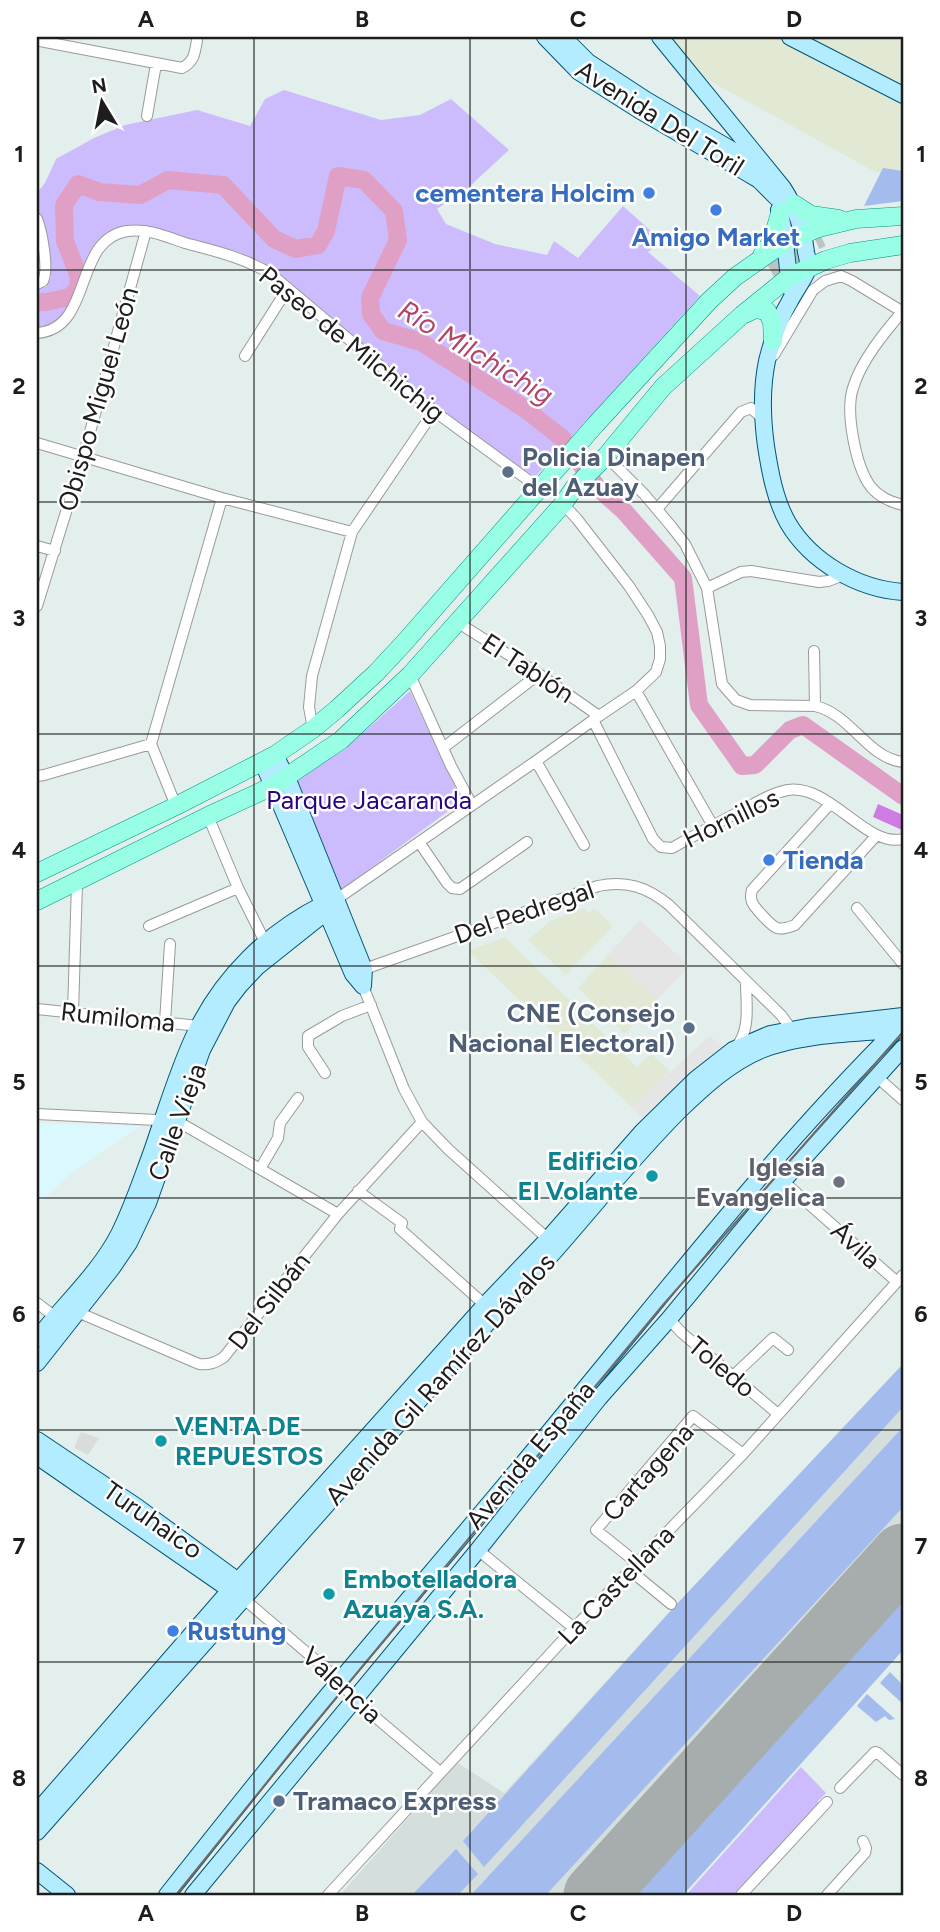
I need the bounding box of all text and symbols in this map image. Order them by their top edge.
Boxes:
text: A [138,5,155,33]
text: B [355,5,369,33]
text: C [570,5,587,33]
text: D [786,5,802,33]
street label: Avenida Del Toril [570,53,750,183]
north arrow [66,66,136,136]
text: N [90,73,108,98]
text: 1 [14,140,24,168]
text: 1 [916,140,926,168]
place label: cementera Holcim [415,177,635,209]
marker: cementera Holcim [641,185,657,201]
marker: Amigo Market [708,202,724,218]
place label: Amigo Market [631,221,801,253]
street label: Paseo de Milchichig [253,259,451,429]
street label: Obispo Miguel León [51,283,145,515]
water label: Río Milchichig [392,292,560,412]
text: 2 [12,372,26,400]
text: 2 [914,372,928,400]
place label: Policia Dinapen del Azuay [522,441,705,503]
marker: Policia Dinapen del Azuay [500,464,516,480]
text: 3 [13,604,25,632]
text: 3 [915,604,927,632]
street label: El Tablón [476,626,580,710]
street label: Hornillos [678,781,784,855]
park label: Parque Jacaranda [266,784,472,816]
text: 4 [12,836,26,864]
text: 4 [914,836,928,864]
place label: Tienda [783,844,864,876]
marker: Tienda [761,852,777,868]
street label: Del Pedregal [450,873,598,951]
street label: Rumiloma [59,995,177,1039]
place label: CNE (Consejo Nacional Electoral) [448,997,675,1059]
marker: CNE (Consejo Nacional Electoral) [681,1020,697,1036]
street label: Calle Vieja [141,1059,213,1185]
text: 5 [12,1068,26,1096]
text: 5 [914,1068,928,1096]
place label: Edificio El Volante [518,1145,638,1207]
place label: Iglesia Evangelica [696,1151,825,1213]
marker: Edificio El Volante [644,1168,660,1184]
marker: Iglesia Evangelica [831,1174,847,1190]
street label: Ávila [825,1214,887,1276]
street label: Del Silbán [221,1246,317,1356]
street label: Avenida Gil Ramírez Dávalos [318,1246,562,1512]
text: 6 [12,1300,26,1328]
text: 6 [914,1300,928,1328]
street label: Toledo [682,1330,762,1404]
street label: Avenida España [459,1374,601,1536]
place label: VENTA DE REPUESTOS [175,1410,324,1472]
street label: Cartagena [596,1416,700,1528]
marker: VENTA DE REPUESTOS [153,1433,169,1449]
street label: Turuhaico [97,1474,209,1566]
street label: La Castellana [551,1519,681,1651]
text: 7 [13,1532,26,1560]
text: 7 [915,1532,928,1560]
place label: Embotelladora Azuaya S.A. [343,1563,517,1625]
marker: Embotelladora Azuaya S.A. [321,1586,337,1602]
place label: Rustung [187,1615,286,1647]
marker: Rustung [165,1623,181,1639]
street label: Valencia [295,1640,389,1730]
text: 8 [12,1764,26,1792]
text: 8 [914,1764,928,1792]
place label: Tramaco Express [293,1785,496,1817]
marker: Tramaco Express [271,1793,287,1809]
text: A [138,1899,155,1927]
text: B [355,1899,369,1927]
text: C [570,1899,587,1927]
text: D [786,1899,802,1927]

